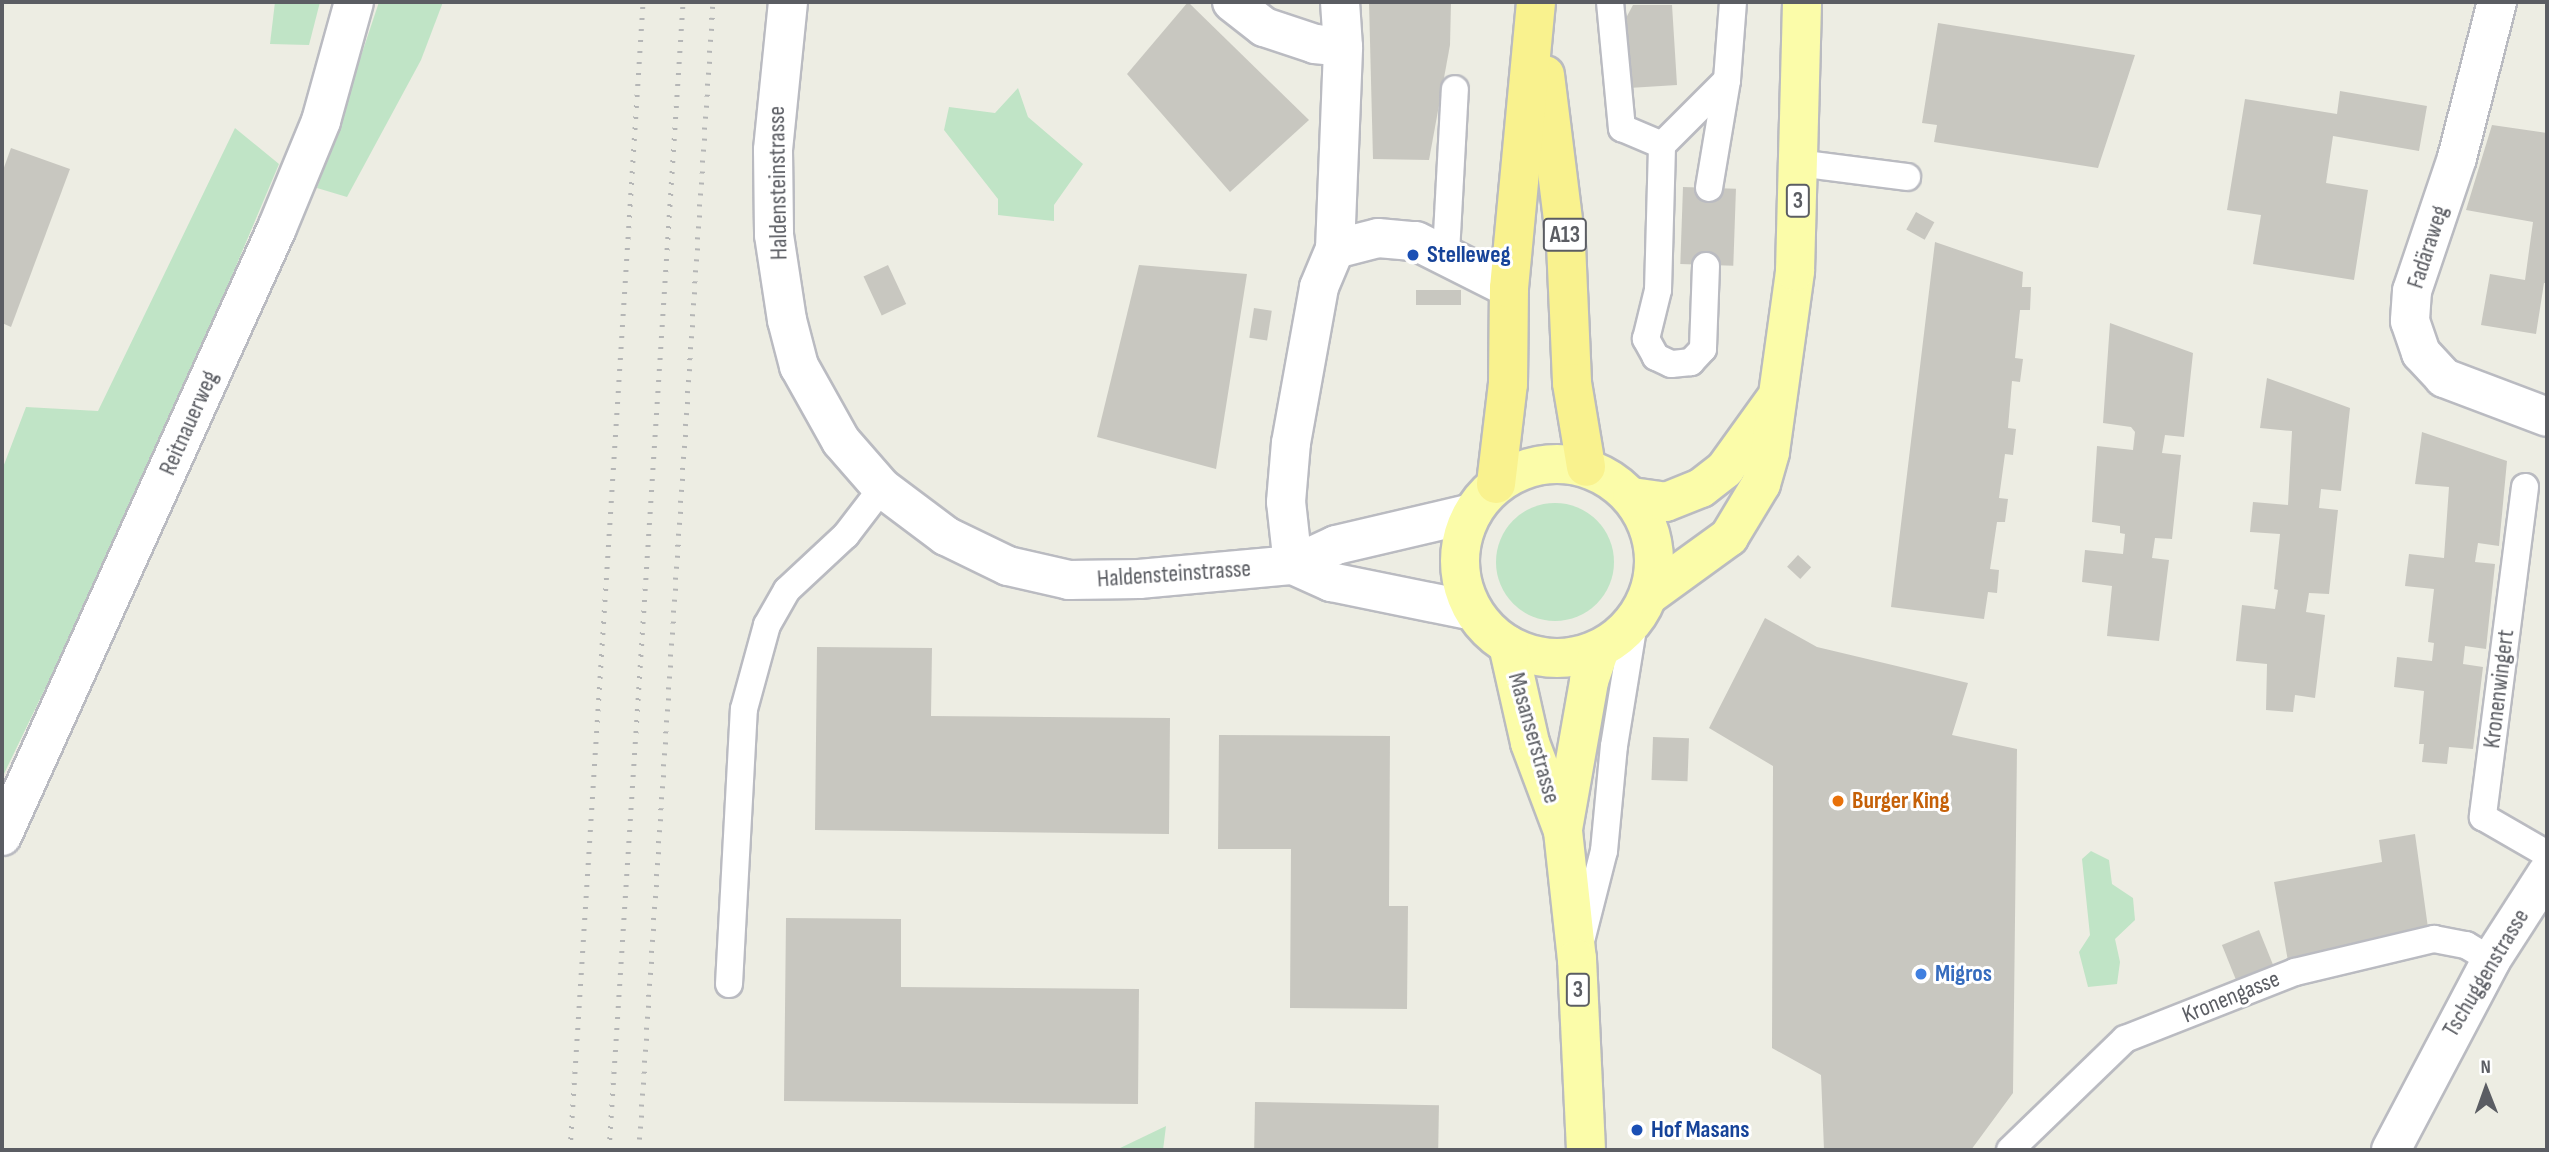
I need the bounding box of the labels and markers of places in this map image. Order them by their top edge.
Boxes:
place label: Stelleweg [1427,241,1510,269]
marker: Stelleweg [1405,247,1421,263]
place label: Burger King [1852,787,1950,815]
marker: Burger King [1830,793,1846,809]
place label: Migros [1935,960,1992,988]
marker: Migros [1913,966,1929,982]
place label: Hof Masans [1651,1116,1749,1144]
marker: Hof Masans [1629,1122,1645,1138]

